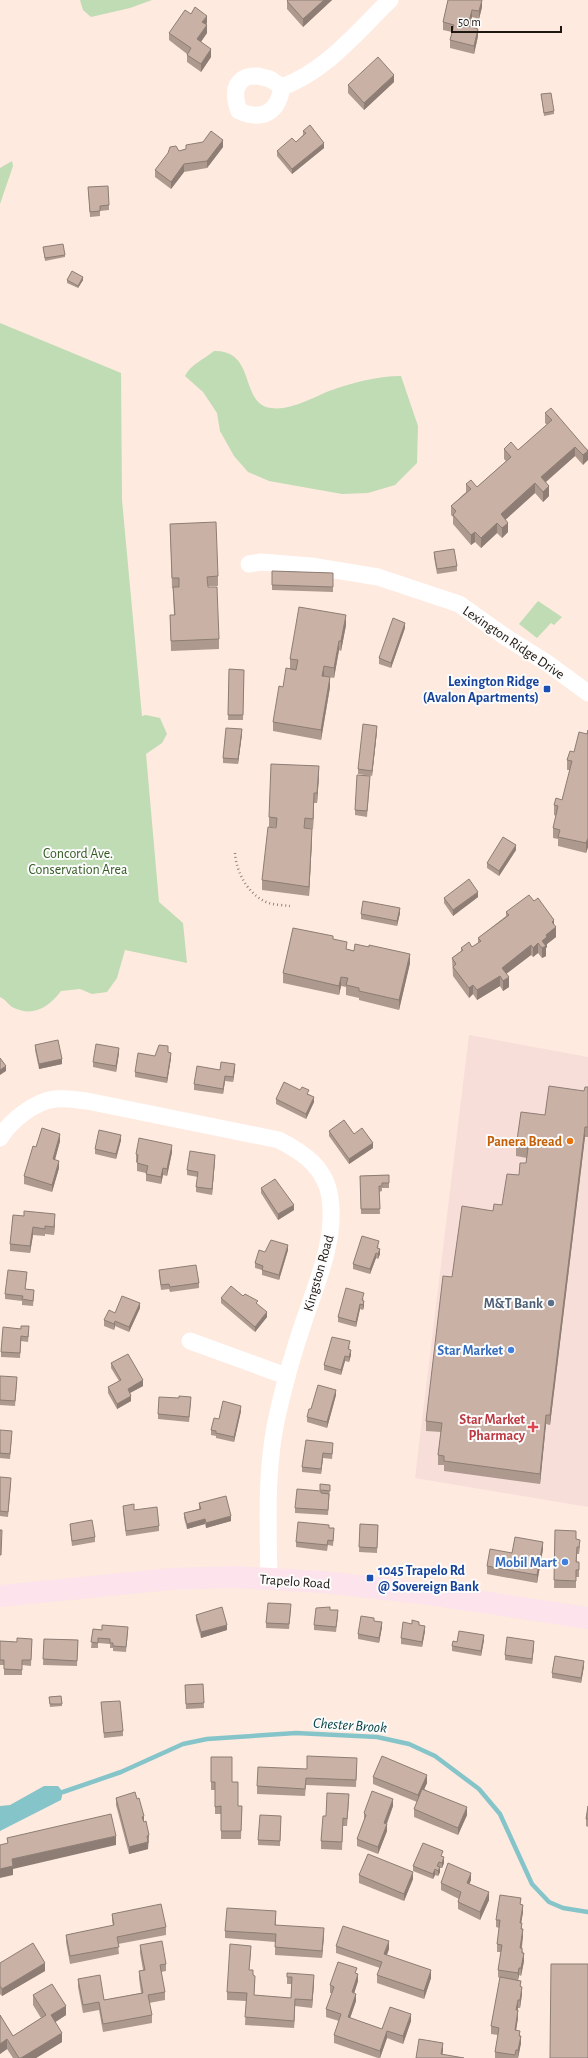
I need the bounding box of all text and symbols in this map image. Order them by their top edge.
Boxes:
scale bar [452,8,561,34]
text: 50 m [458,16,481,28]
street label: Lexington Ridge Drive [460,604,567,682]
place label: Lexington Ridge (Avalon Apartments) [423,675,539,705]
marker: Lexington Ridge (Avalon Apartments) [542,684,552,694]
park label: Concord Ave. Conservation Area [29,847,128,877]
place label: Panera Bread [487,1135,563,1149]
marker: Panera Bread [565,1136,575,1146]
street label: Kingston Road [301,1234,337,1313]
place label: M&T Bank [484,1297,543,1311]
marker: M&T Bank [546,1298,556,1308]
place label: Star Market [437,1344,503,1358]
marker: Star Market [506,1345,516,1355]
place label: Star Market Pharmacy [459,1413,526,1443]
marker: Star Market Pharmacy [528,1422,538,1432]
place label: Mobil Mart [495,1556,557,1570]
marker: Mobil Mart [560,1557,570,1567]
place label: 1045 Trapelo Rd @ Sovereign Bank [378,1564,479,1594]
street label: Trapelo Road [259,1573,331,1591]
marker: 1045 Trapelo Rd @ Sovereign Bank [365,1573,375,1583]
water label: Chester Brook [312,1715,388,1736]

